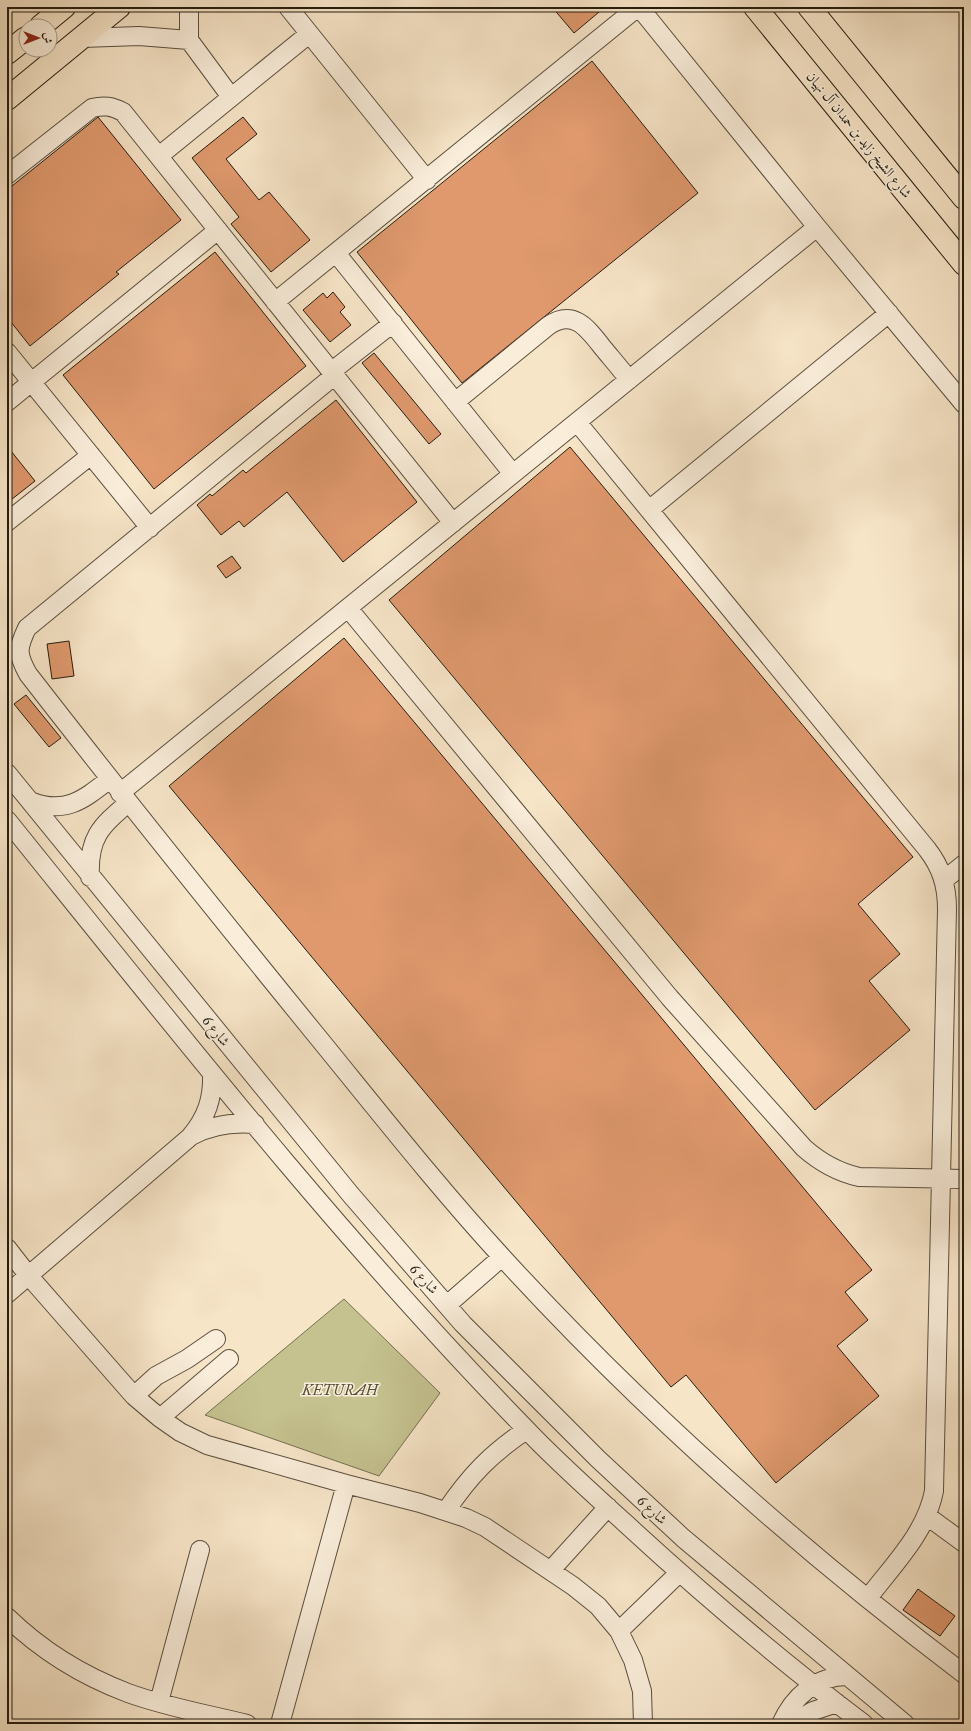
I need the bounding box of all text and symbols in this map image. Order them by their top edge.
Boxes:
north arrow [18,18,58,58]
text: ش [41,33,54,44]
street label: شارع الشيخ زايد بن حمدان آل نهيان [800,68,915,204]
street label: شارع 6 [196,1012,233,1052]
street label: شارع 6 [404,1260,442,1300]
park label: KETURAH [301,1382,380,1399]
street label: شارع 6 [632,1492,670,1530]

